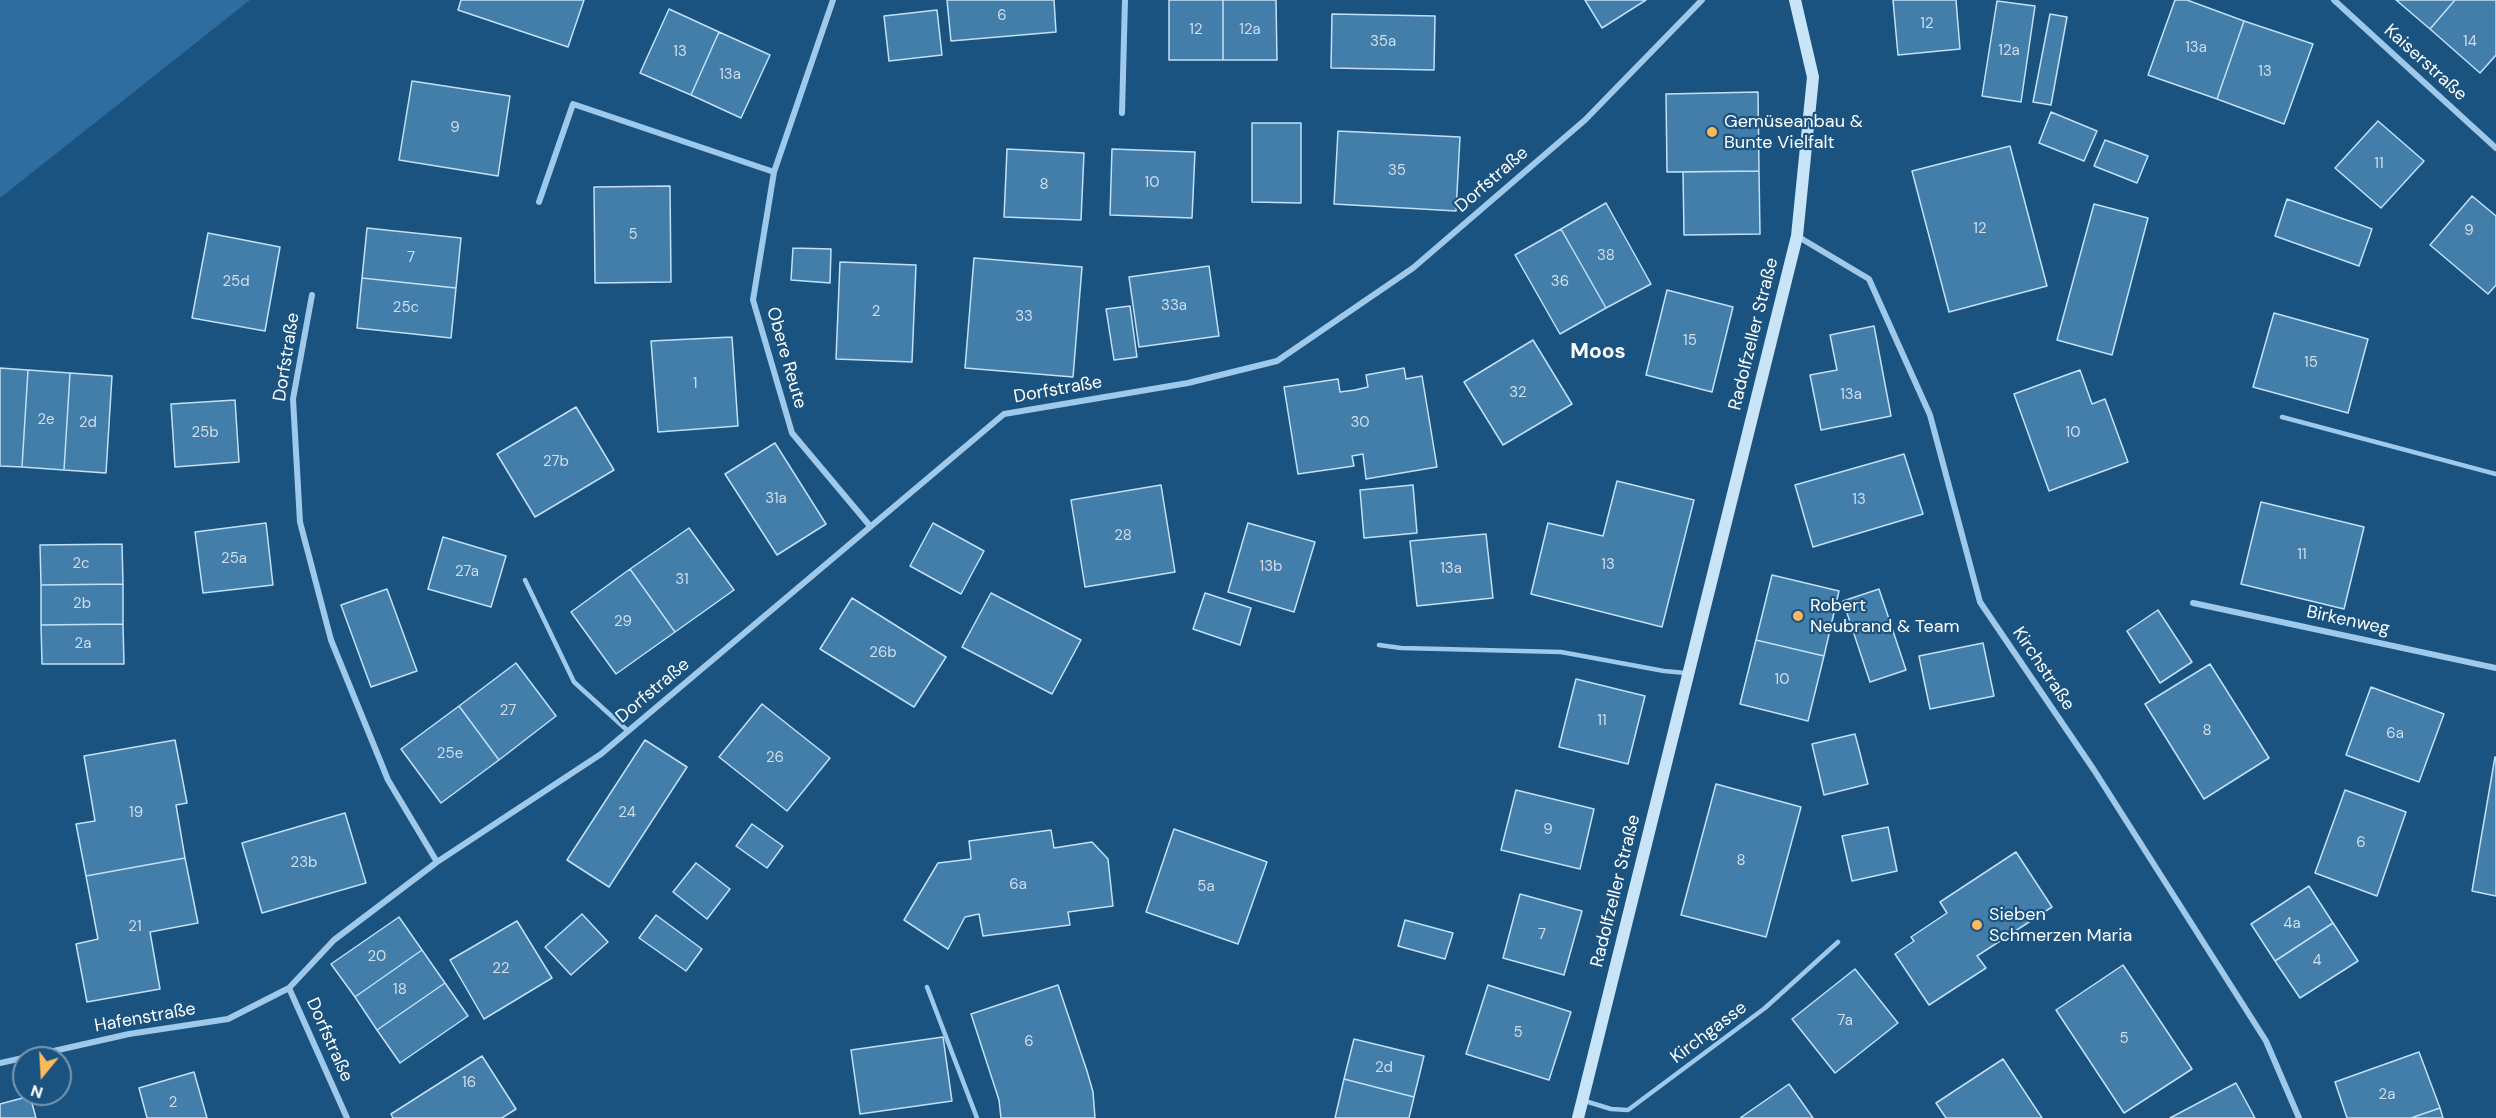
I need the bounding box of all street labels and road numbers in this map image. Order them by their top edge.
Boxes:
street label: Kaiserstraße [2379,20,2471,106]
street label: Dorfstraße [1451,142,1533,218]
street label: Radolfzeller Straße [1725,256,1783,412]
street label: Obere Reute [761,305,811,411]
street label: Dorfstraße [269,311,305,403]
street label: Dorfstraße [1012,372,1104,408]
street label: Birkenweg [2304,602,2392,640]
street label: Kirchstraße [2007,623,2079,715]
street label: Dorfstraße [612,654,694,728]
street label: Radolfzeller Straße [1587,813,1645,969]
street label: Dorfstraße [301,995,357,1085]
street label: Kirchgasse [1667,997,1751,1069]
street label: Hafenstraße [93,998,197,1038]

